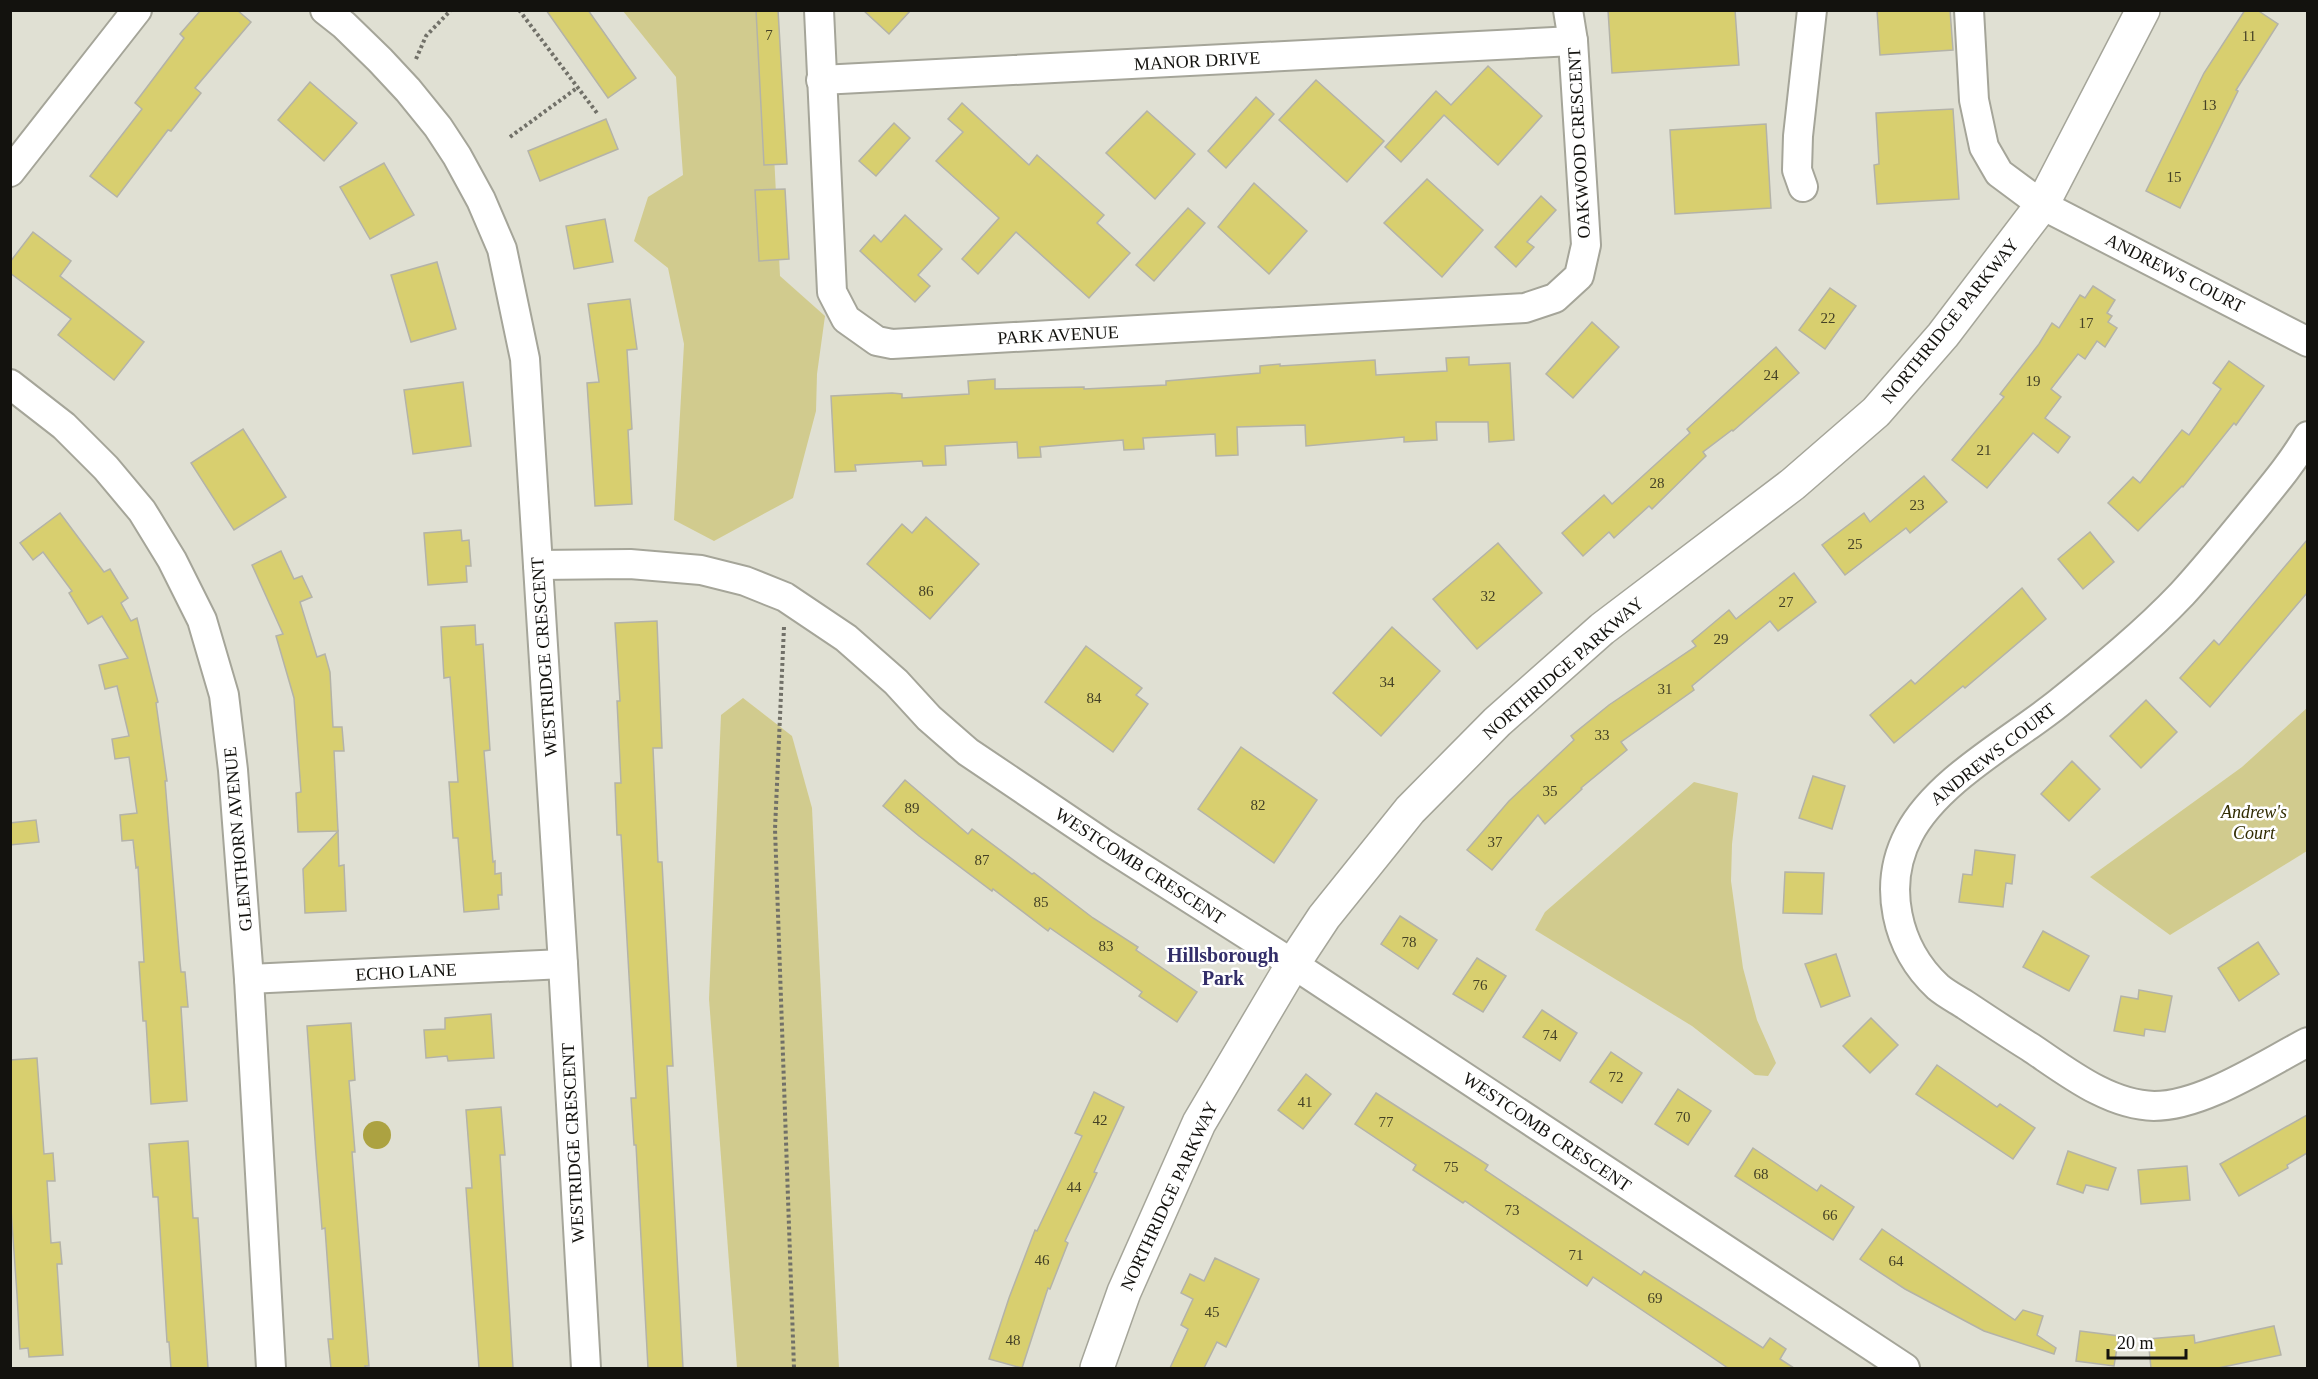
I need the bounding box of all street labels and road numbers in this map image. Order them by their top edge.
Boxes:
street label: OAKWOOD CRESCENT [1564,47,1594,239]
street label: MANOR DRIVE [1133,48,1261,74]
street label: ANDREWS COURT [2102,229,2248,317]
street label: NORTHRIDGE PARKWAY [1877,235,2023,407]
street label: PARK AVENUE [997,322,1119,348]
street label: WESTRIDGE CRESCENT [527,556,561,758]
street label: NORTHRIDGE PARKWAY [1479,593,1647,743]
street label: ANDREWS COURT [1926,699,2060,809]
street label: GLENTHORN AVENUE [220,746,256,932]
street label: WESTCOMB CRESCENT [1051,804,1229,928]
street label: ECHO LANE [355,959,457,985]
street label: WESTRIDGE CRESCENT [558,1042,588,1244]
street label: WESTCOMB CRESCENT [1459,1068,1635,1196]
street label: NORTHRIDGE PARKWAY [1116,1098,1222,1294]

